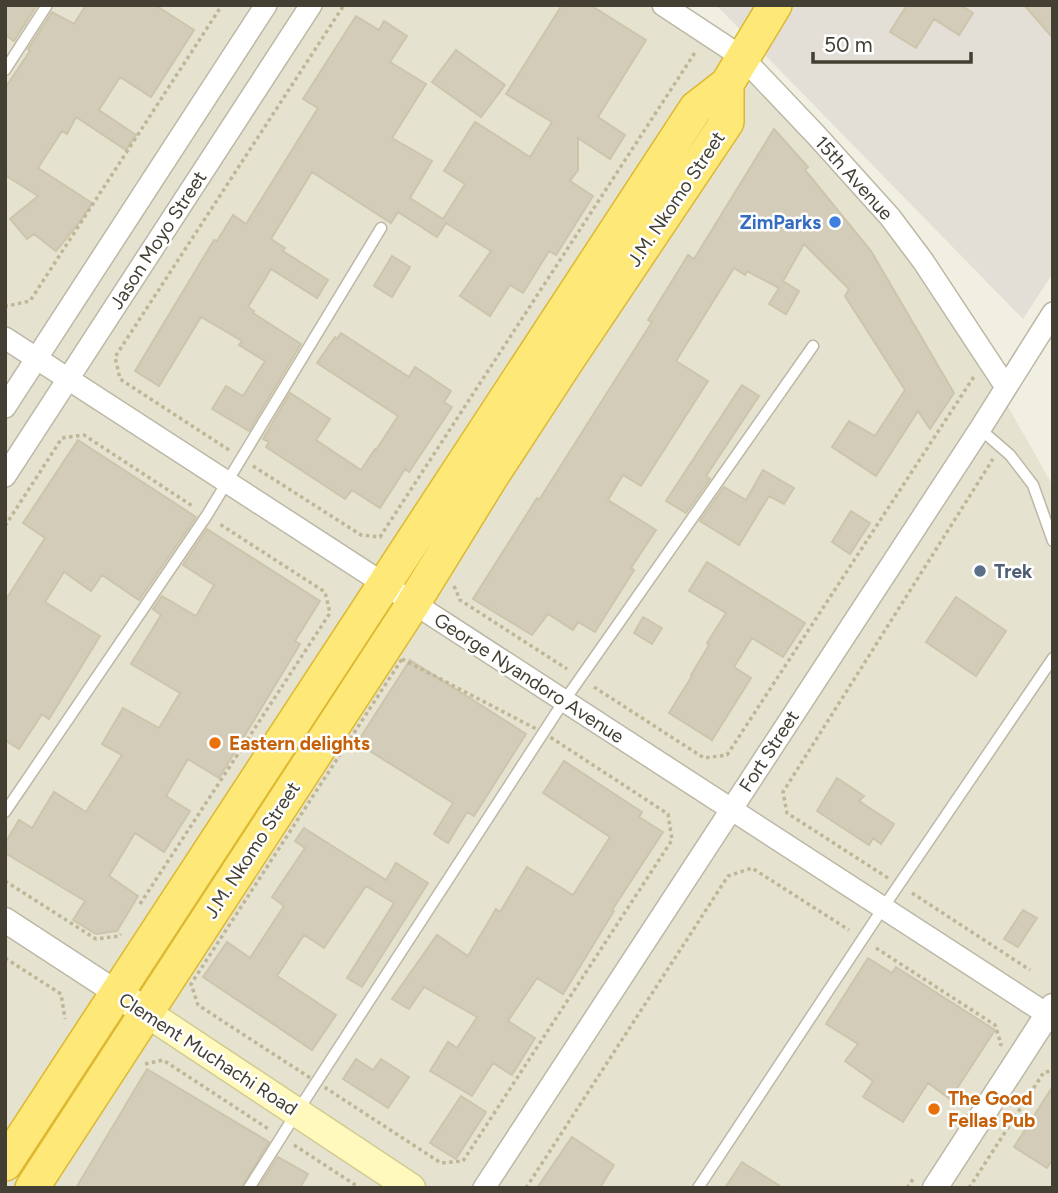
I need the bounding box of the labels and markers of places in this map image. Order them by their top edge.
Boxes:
place label: ZimParks [740,211,821,234]
marker: ZimParks [827,214,843,230]
place label: Trek [994,560,1033,583]
marker: Trek [972,563,988,579]
place label: Eastern delights [229,732,370,755]
marker: Eastern delights [207,735,223,751]
place label: The Good Fellas Pub [948,1087,1035,1132]
marker: The Good Fellas Pub [926,1101,942,1117]

